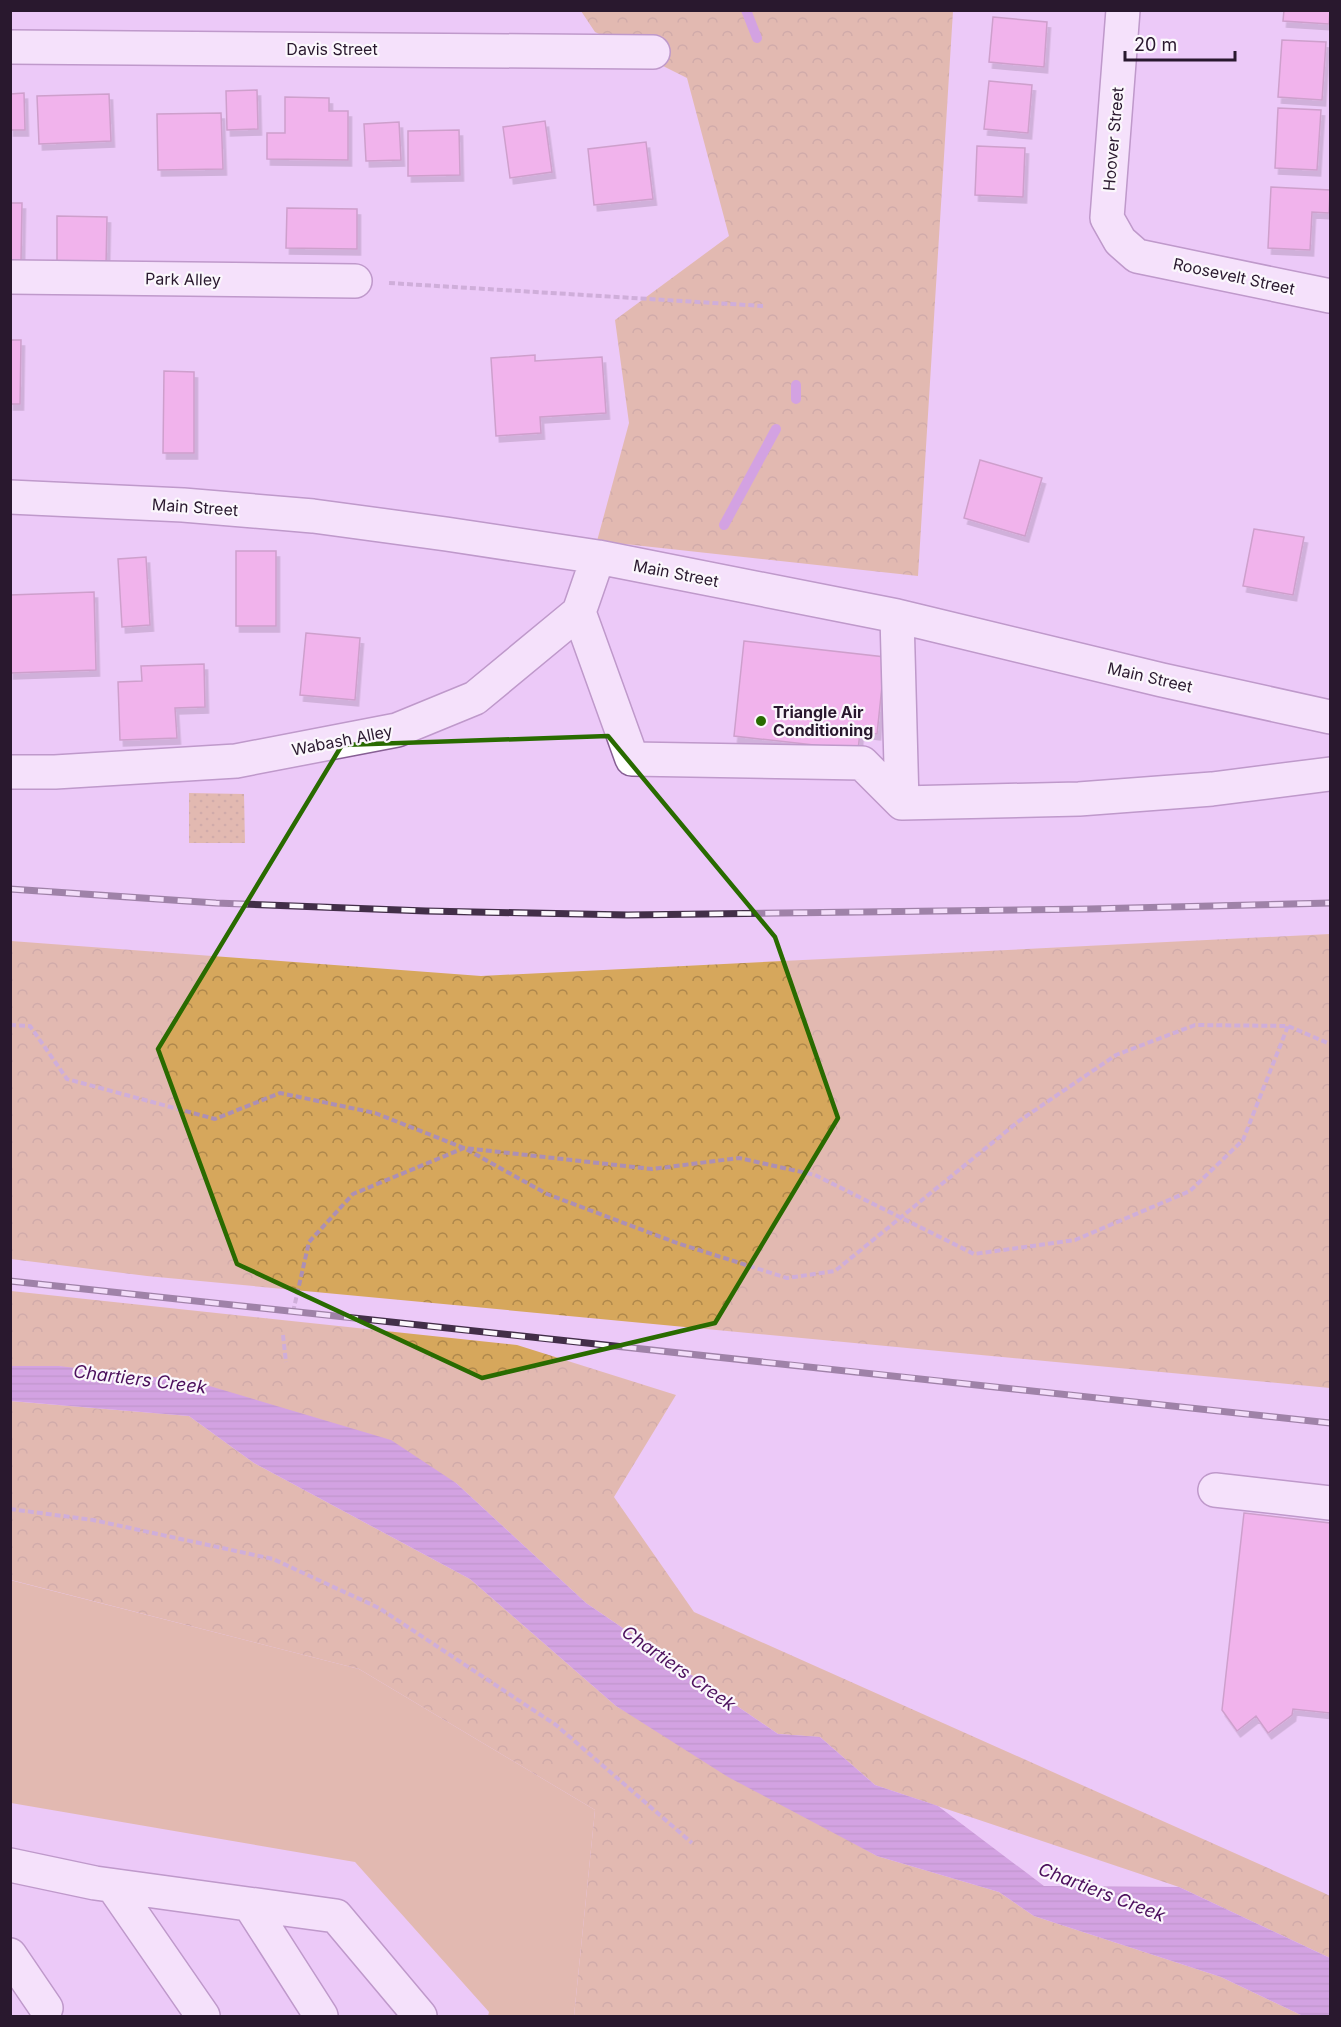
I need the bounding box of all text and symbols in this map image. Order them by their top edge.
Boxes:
scale bar [1125,24,1234,62]
text: 20 m [1134,34,1177,55]
street label: Davis Street [286,39,378,59]
street label: Hoover Street [1098,86,1128,192]
street label: Roosevelt Street [1171,253,1297,299]
street label: Park Alley [145,268,221,290]
street label: Main Street [151,494,239,520]
street label: Main Street [632,555,720,591]
street label: Main Street [1106,658,1194,696]
place label: Triangle Air Conditioning [773,702,873,740]
marker: Triangle Air Conditioning [754,714,768,728]
street label: Wabash Alley [290,720,394,760]
water label: Chartiers Creek [72,1360,209,1398]
water label: Chartiers Creek [618,1621,741,1716]
water label: Chartiers Creek [1036,1858,1169,1926]

